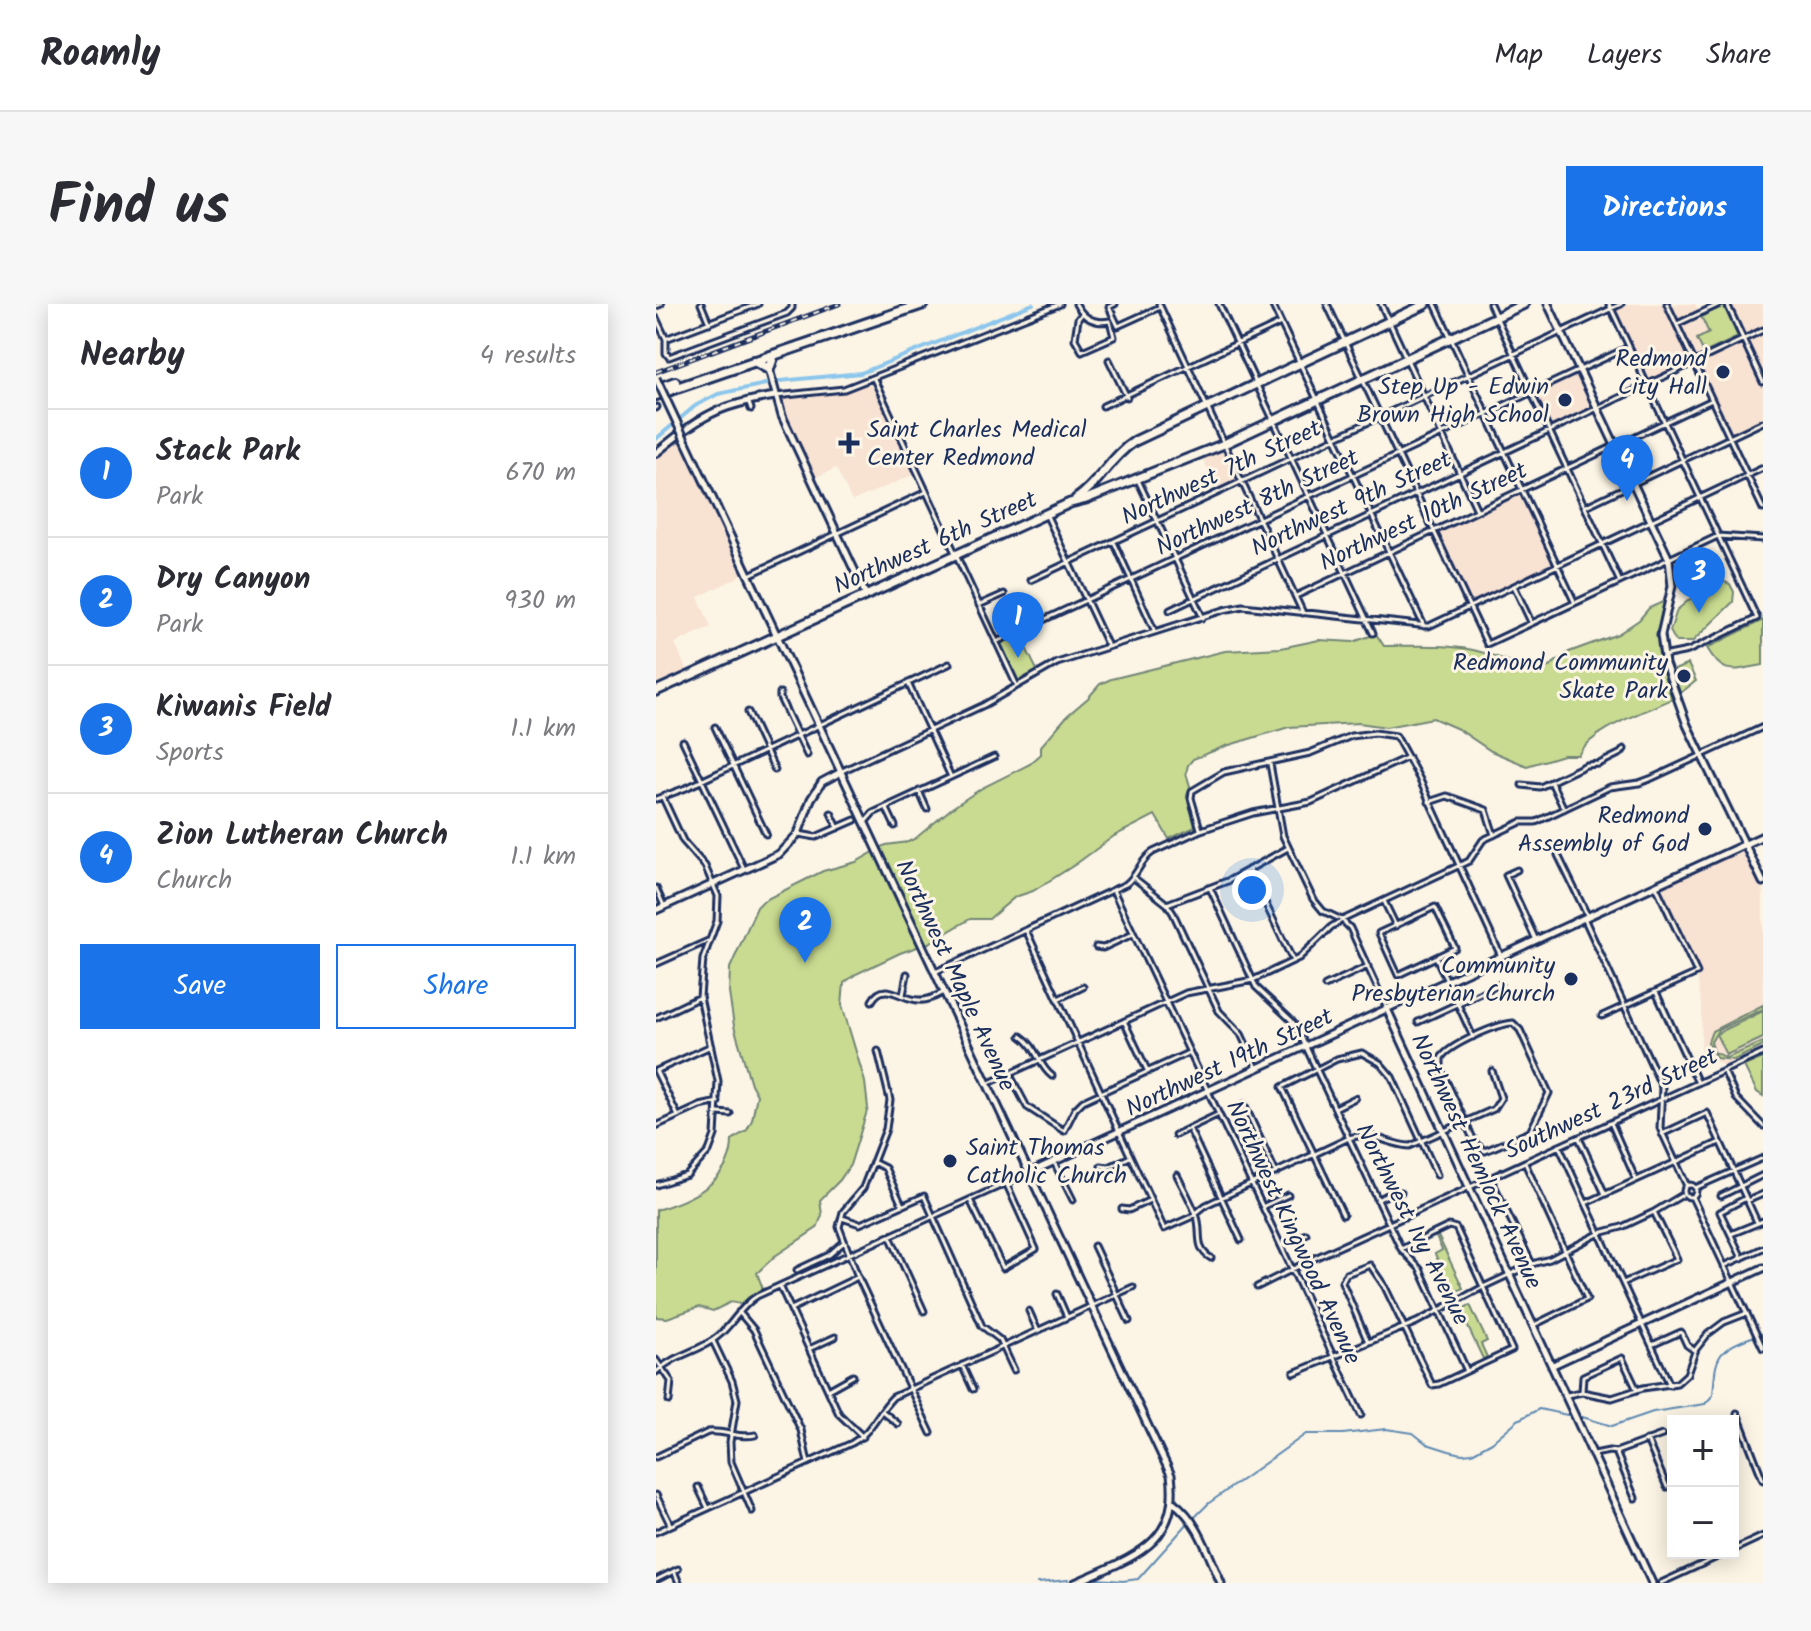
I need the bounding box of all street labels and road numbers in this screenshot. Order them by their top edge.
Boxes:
street label: Northwest 7th Street [1115,410,1329,537]
street label: Northwest 8th Street [1150,439,1366,568]
street label: Northwest 9th Street [1245,440,1459,568]
street label: Northwest 10th Street [1313,452,1535,583]
street label: Northwest 6th Street [828,481,1044,606]
street label: Northwest Maple Avenue [884,853,1026,1098]
street label: Northwest 19th Street [1119,998,1341,1129]
street label: Northwest Hemlock Avenue [1399,1027,1552,1296]
street label: Southwest 23rd Street [1499,1037,1725,1171]
street label: Northwest Kingwood Avenue [1214,1094,1371,1371]
street label: Northwest Ivy Avenue [1344,1117,1480,1333]

